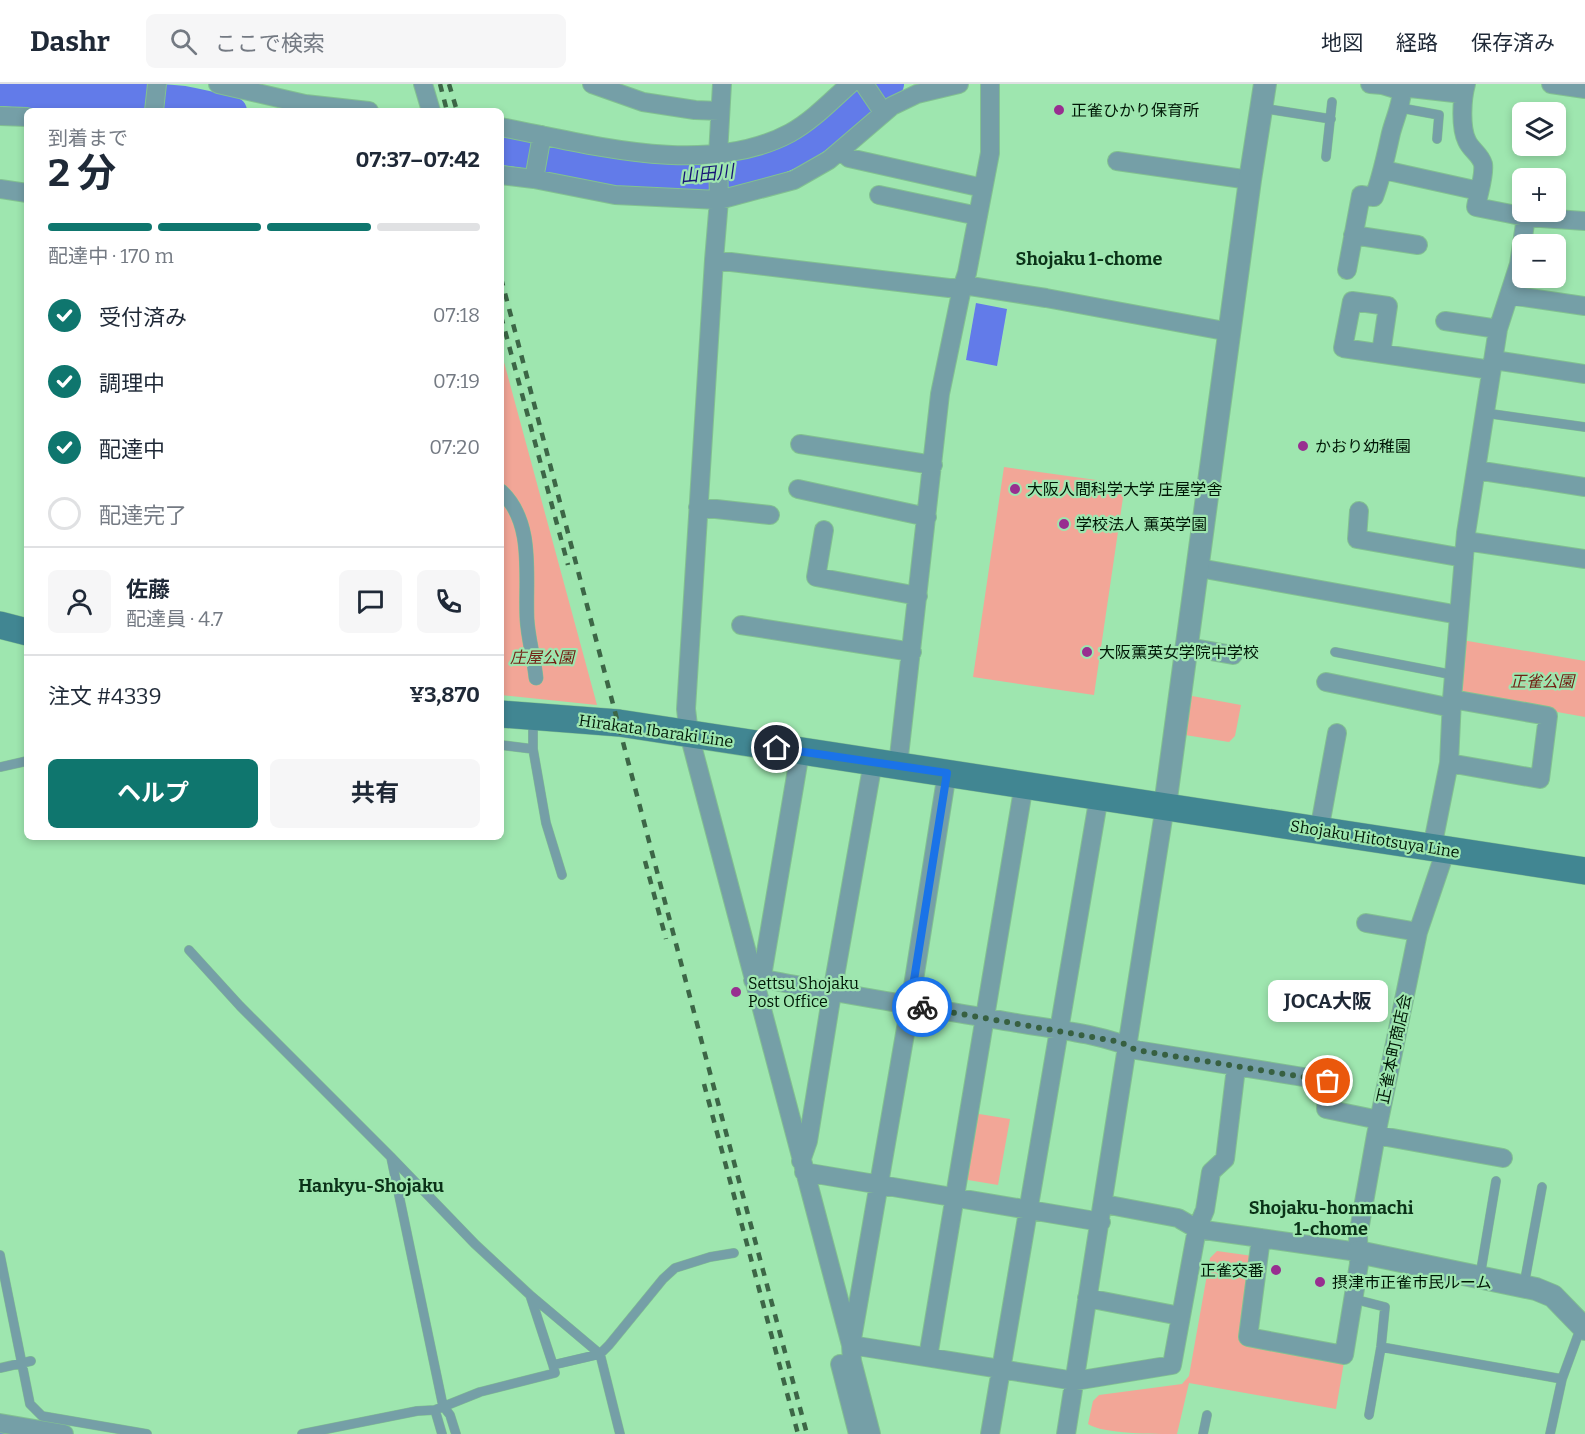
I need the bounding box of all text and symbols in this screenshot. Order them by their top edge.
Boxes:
search box [146,14,566,68]
text: Dashr [30,25,110,58]
icon: search [167,25,200,58]
text: ここで検索 [215,30,325,57]
text: 地図 [1321,30,1363,56]
text: 経路 [1396,30,1438,56]
text: 保存済み [1471,30,1555,56]
place label: 正雀ひかり保育所 [1071,101,1199,120]
map controls [1512,102,1566,288]
button: layers [1512,102,1566,156]
marker: 正雀ひかり保育所 [1052,103,1066,117]
text: 到着まで [48,126,128,150]
text: 07:37–07:42 [356,146,480,173]
text: 2 分 [48,150,116,196]
water label: 山田川 [679,160,737,188]
button: + [1512,168,1566,222]
button: − [1512,234,1566,288]
text: 配達中 · 170 m [48,244,174,268]
district label: Shojaku 1-chome [1016,248,1163,270]
icon: check [48,299,81,332]
text: 07:18 [433,303,480,327]
text: 受付済み [99,304,187,331]
icon: check [48,365,81,398]
text: 07:19 [433,369,480,393]
text: 調理中 [99,370,165,397]
icon: check [48,431,81,464]
text: 07:20 [429,435,480,459]
text: 配達中 [99,436,165,463]
place label: かおり幼稚園 [1315,437,1411,456]
marker: かおり幼稚園 [1296,439,1310,453]
place label: 大阪人間科学大学 庄屋学舎 [1027,480,1222,499]
marker: 大阪人間科学大学 庄屋学舎 [1008,482,1022,496]
text: 配達完了 [99,502,187,529]
place label: 学校法人 薫英学園 [1076,515,1207,534]
marker: 学校法人 薫英学園 [1057,517,1071,531]
button: person [48,570,111,633]
button: chat [339,570,402,633]
button: phone [417,570,480,633]
text: 佐藤 [126,576,170,603]
text: 配達員 · 4.7 [126,607,223,631]
place label: 大阪薫英女学院中学校 [1099,643,1259,662]
marker: 大阪薫英女学院中学校 [1080,645,1094,659]
park label: 庄屋公園 [510,648,576,667]
park label: 正雀公園 [1510,672,1576,691]
text: ¥3,870 [409,681,480,708]
text: 注文 #4339 [48,683,162,710]
street label: Hirakata Ibaraki Line [578,711,734,751]
pin [751,722,802,773]
icon: home [760,731,793,764]
button: ヘルプ [48,759,258,828]
button: 共有 [270,759,480,828]
street label: Shojaku Hitotsuya Line [1289,816,1461,862]
place label: Settsu Shojaku Post Office [748,974,859,1011]
courier [892,977,952,1037]
callout: JOCA大阪 [1268,979,1388,1021]
marker: Settsu Shojaku Post Office [729,985,743,999]
text: JOCA大阪 [1284,989,1372,1013]
icon: bike [906,991,939,1024]
street label: 正雀本町商店会 [1373,992,1415,1106]
pin [1302,1055,1353,1106]
icon: bag [1311,1064,1344,1097]
district label: Hankyu-Shojaku [298,1175,444,1197]
district label: Shojaku-honmachi 1-chome [1249,1197,1414,1240]
place label: 正雀交番 [1200,1261,1264,1280]
marker: 正雀交番 [1269,1263,1283,1277]
place label: 摂津市正雀市民ルーム [1332,1273,1492,1292]
marker: 摂津市正雀市民ルーム [1313,1275,1327,1289]

